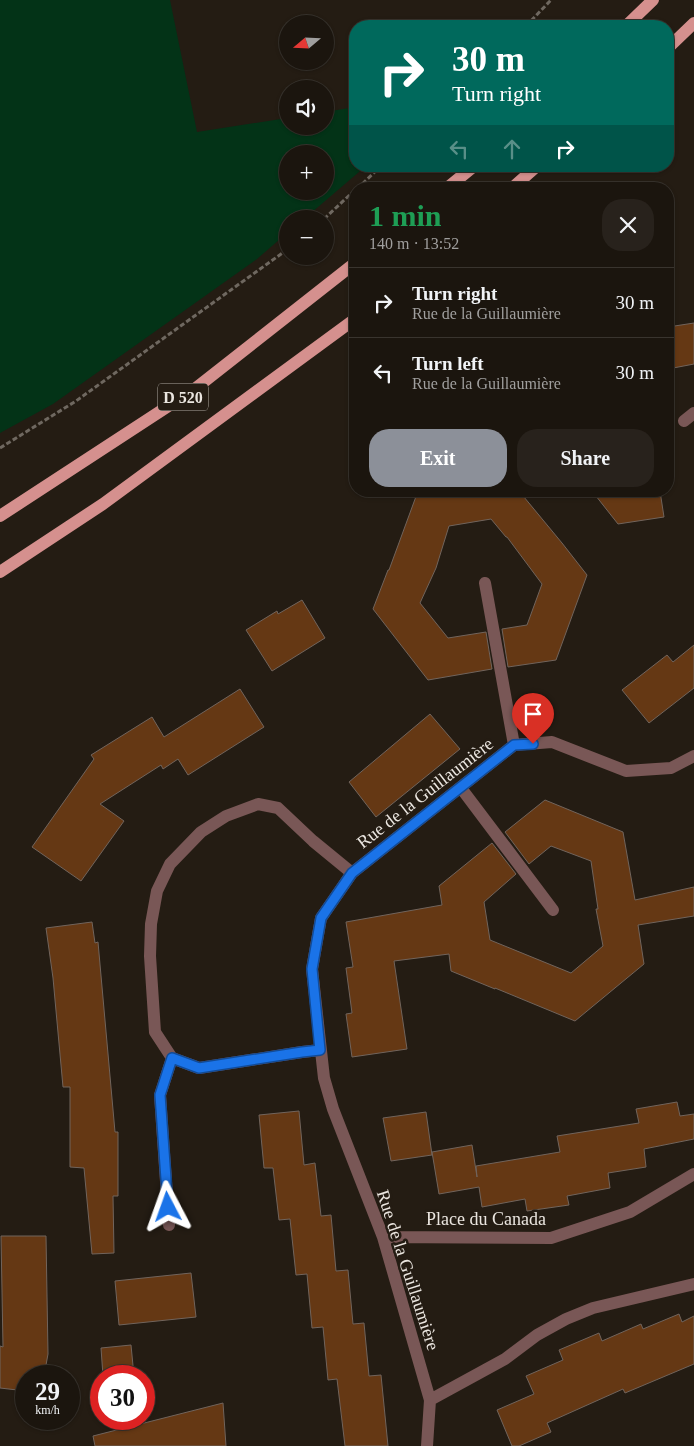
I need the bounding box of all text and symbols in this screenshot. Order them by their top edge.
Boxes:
north arrow [279,15,334,70]
map controls [279,15,334,265]
icon: right [369,40,434,105]
text: 30 m [452,40,525,79]
button: sound [279,80,334,135]
text: Turn right [452,81,541,106]
icon: left [445,135,473,163]
icon: ahead [498,135,526,163]
icon: right [551,135,579,163]
button: + [279,145,334,200]
text: 1 min [369,199,442,232]
button: close [602,199,654,251]
button: − [279,210,334,265]
text: 140 m · 13:52 [369,235,459,252]
text: Turn right [412,283,497,304]
icon: right [369,289,397,317]
text: 30 m [615,292,654,313]
text: Rue de la Guillaumière [412,305,561,322]
text: Turn left [412,353,484,374]
icon: left [369,359,397,387]
text: 30 m [615,362,654,383]
text: Rue de la Guillaumière [412,375,561,392]
road number: D 520 [158,384,208,411]
button: Exit [369,429,507,487]
button: Share [517,429,654,487]
pin [512,693,554,744]
icon: arrive [519,700,547,728]
street label: Rue de la Guillaumière [353,734,497,852]
position arrow [141,1180,193,1232]
street label: Rue de la Guillaumière [373,1187,443,1353]
street label: Place du Canada [426,1209,546,1229]
speed limit sign: 30 [90,1365,155,1430]
text: 29 [35,1378,60,1405]
text: km/h [35,1403,60,1417]

